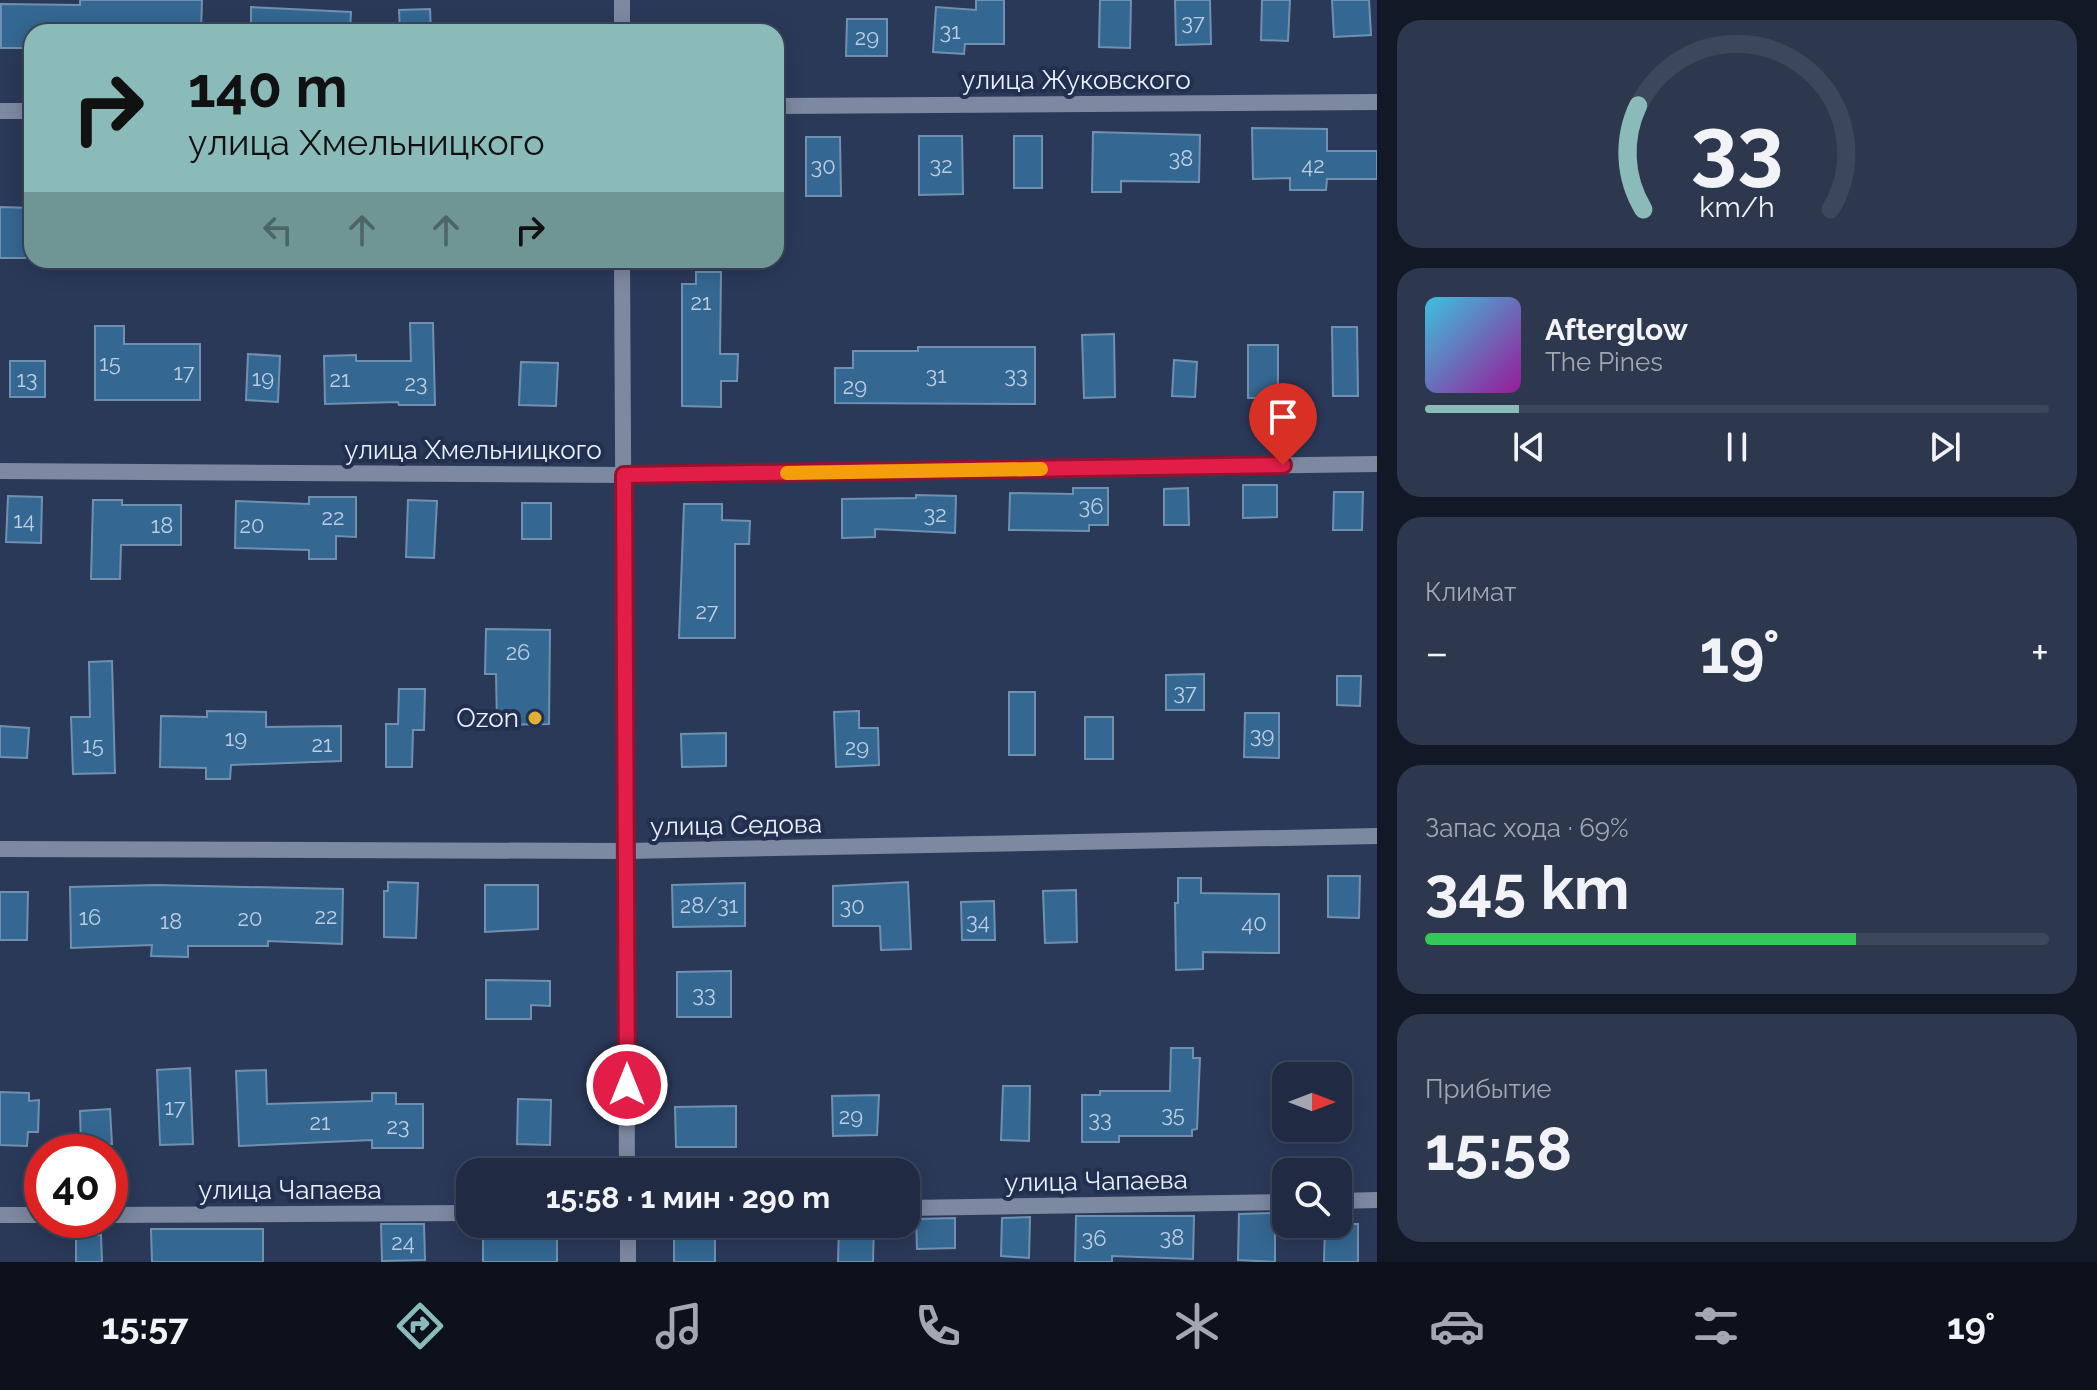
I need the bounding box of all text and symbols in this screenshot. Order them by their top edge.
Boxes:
house number: 37 [1181,9,1205,35]
house number: 31 [939,18,961,44]
house number: 29 [855,24,879,50]
text: 140 m [188,54,348,120]
icon: right [56,56,160,160]
street label: улица Жуковского [961,65,1191,95]
text: 33 [1691,98,1783,195]
text: улица Хмельницкого [188,121,545,163]
house number: 38 [1169,145,1193,171]
house number: 32 [929,152,953,178]
house number: 42 [1301,152,1325,178]
house number: 30 [810,153,836,179]
text: km/h [1699,190,1775,224]
icon: left [256,208,300,252]
icon: ahead [340,208,384,252]
icon: ahead [424,208,468,252]
icon: right [508,208,552,252]
house number: 21 [691,289,711,315]
text: Afterglow [1545,312,1688,347]
text: The Pines [1545,347,1663,377]
house number: 15 [99,350,121,376]
house number: 17 [173,359,195,385]
house number: 31 [925,362,947,388]
house number: 33 [1004,362,1028,388]
house number: 19 [252,365,274,391]
house number: 13 [16,366,38,392]
house number: 21 [330,366,350,392]
house number: 23 [404,370,428,396]
house number: 29 [843,373,867,399]
pin [1249,383,1317,465]
icon: arrive [1261,395,1305,439]
icon: previous [1507,425,1551,469]
icon: pause [1715,425,1759,469]
icon: next [1923,425,1967,469]
street label: улица Хмельницкого [344,435,602,465]
house number: 36 [1078,493,1104,519]
house number: 32 [923,501,947,527]
house number: 22 [322,504,344,530]
house number: 14 [13,507,35,533]
house number: 18 [151,512,173,538]
house number: 20 [240,512,264,538]
text: Климат [1425,577,1516,607]
house number: 27 [695,598,719,624]
text: 19° [1700,617,1780,687]
text: − [1425,627,1449,678]
text: + [2031,627,2049,678]
house number: 26 [506,639,530,665]
house number: 37 [1173,679,1197,705]
place label: Ozon [456,703,519,733]
marker: Ozon [526,709,544,727]
house number: 39 [1250,722,1274,748]
house number: 19 [225,725,247,751]
house number: 21 [312,731,332,757]
house number: 15 [82,732,104,758]
house number: 29 [845,734,869,760]
street label: улица Седова [650,809,822,841]
text: Запас хода · 69% [1425,813,1629,843]
text: 345 km [1425,853,1630,923]
house number: 28/31 [680,892,738,918]
house number: 30 [839,893,865,919]
house number: 22 [315,903,337,929]
house number: 16 [79,904,101,930]
house number: 20 [238,905,262,931]
house number: 18 [160,908,182,934]
house number: 34 [966,908,990,934]
house number: 40 [1241,910,1267,936]
house number: 33 [692,981,716,1007]
position arrow [585,1043,669,1127]
north arrow [1272,1062,1352,1142]
map controls [1272,1062,1352,1238]
text: Прибытие [1425,1074,1552,1104]
house number: 17 [164,1094,186,1120]
house number: 35 [1161,1101,1185,1127]
house number: 29 [839,1103,863,1129]
house number: 33 [1088,1106,1112,1132]
house number: 21 [310,1109,330,1135]
house number: 23 [386,1113,410,1139]
text: 15:58 [1425,1114,1572,1184]
speed limit sign: 40 [24,1134,128,1238]
button: search [1272,1158,1352,1238]
street label: улица Чапаева [1004,1164,1188,1198]
street label: улица Чапаева [198,1175,382,1205]
text: 15:58 · 1 мин · 290 m [546,1180,830,1215]
house number: 38 [1160,1224,1184,1250]
house number: 36 [1081,1225,1107,1251]
house number: 24 [391,1229,415,1255]
icon: directions [392,1298,448,1354]
icon: music [651,1298,707,1354]
icon: phone [910,1298,966,1354]
icon: climate [1169,1298,1225,1354]
icon: car [1429,1298,1485,1354]
icon: filters [1688,1298,1744,1354]
text: 15:57 [102,1305,188,1347]
text: 19° [1947,1305,1995,1347]

